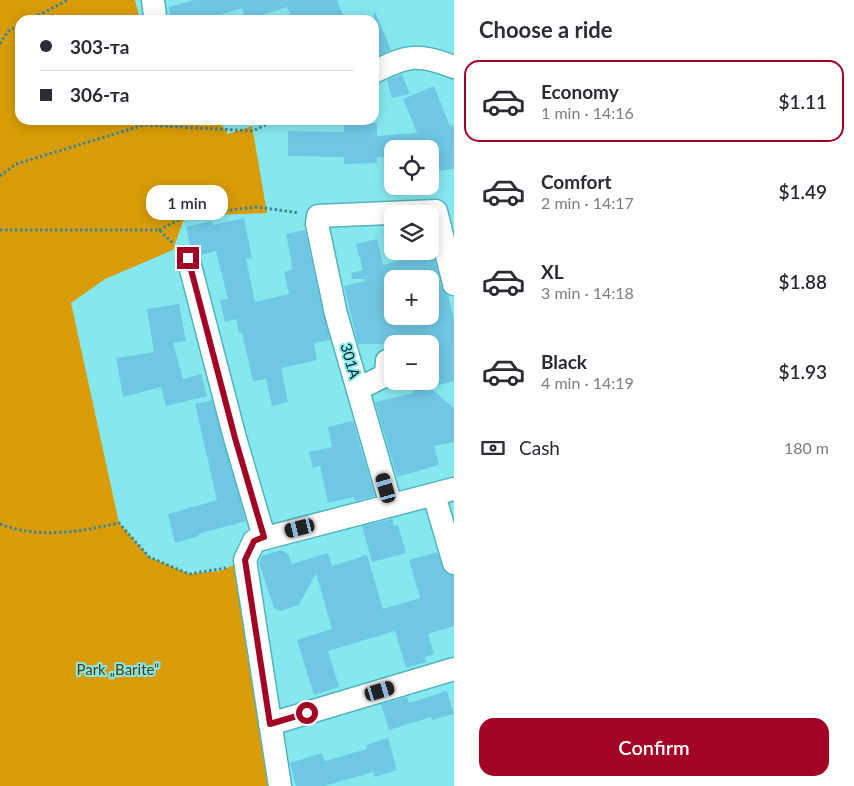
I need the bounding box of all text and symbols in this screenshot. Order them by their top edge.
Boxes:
text: Choose a ride [479,16,613,43]
text: 303-та [70,35,129,58]
icon: car [481,79,526,124]
text: Economy [541,80,619,103]
text: 306-та [70,83,129,106]
text: $1.11 [778,90,827,113]
text: 1 min · 14:16 [541,103,634,122]
map controls [384,140,439,390]
button: locate [384,140,439,195]
icon: car [481,169,526,214]
text: Comfort [541,170,612,193]
text: $1.49 [778,180,827,203]
callout: 1 min [147,186,229,220]
text: 1 min [167,193,207,212]
text: 2 min · 14:17 [541,193,634,212]
button: layers [384,205,439,260]
route end [177,247,199,269]
icon: car [481,259,526,304]
text: XL [541,260,564,283]
button: + [384,270,439,325]
text: $1.88 [778,270,827,293]
text: 3 min · 14:18 [541,283,634,302]
button: − [384,335,439,390]
street label: 301А [337,341,365,381]
icon: car [481,349,526,394]
text: Black [541,350,587,373]
text: $1.93 [778,360,827,383]
text: 4 min · 14:19 [541,373,634,392]
icon: cash [479,434,507,462]
text: Cash [519,436,560,459]
text: 180 m [784,438,829,457]
car [374,472,397,504]
car [283,517,316,539]
park label: Park „Barite“ [76,660,160,678]
car [363,679,396,703]
route start [296,702,318,724]
button: Confirm [479,718,829,776]

